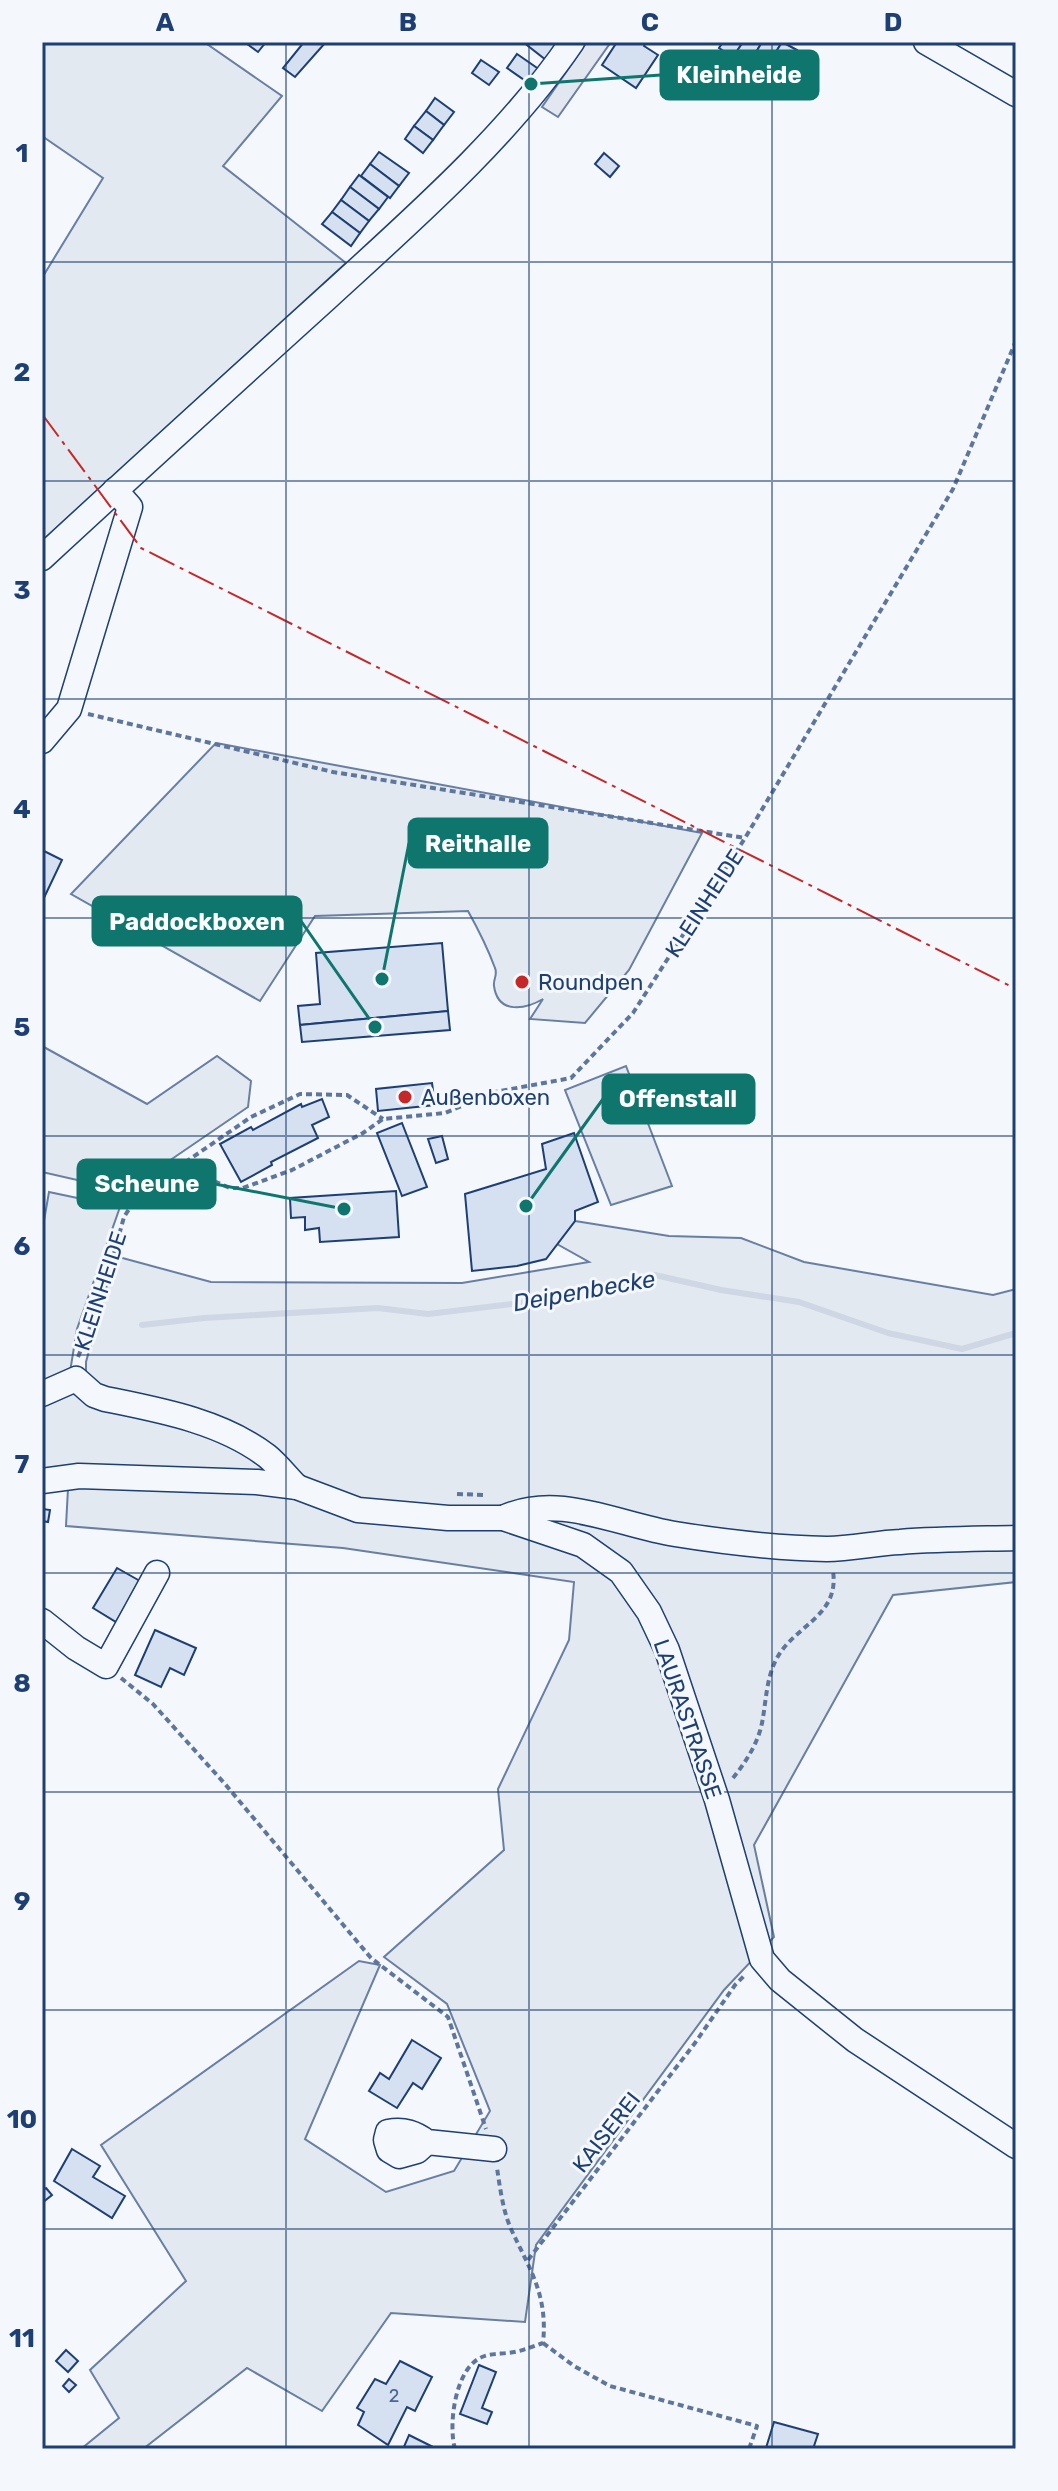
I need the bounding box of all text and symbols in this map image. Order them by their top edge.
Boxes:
text: A [156,7,175,38]
text: B [399,7,417,38]
text: C [641,7,659,38]
text: D [884,7,902,38]
callout: Kleinheide [661,51,818,99]
text: Kleinheide [676,61,802,89]
text: 1 [16,138,28,169]
text: 2 [14,357,30,388]
text: 3 [13,575,31,606]
text: 4 [13,794,31,825]
callout: Reithalle [409,819,547,867]
text: Reithalle [425,830,531,858]
street label: KLEINHEIDE [659,844,749,963]
callout: Paddockboxen [93,897,301,945]
text: Paddockboxen [109,908,285,936]
place label: Roundpen [538,969,643,996]
marker: Roundpen [513,973,531,991]
text: 5 [14,1012,30,1043]
callout: Offenstall [603,1075,754,1123]
place label: Außenboxen [421,1084,550,1111]
text: Offenstall [619,1085,737,1113]
marker: Außenboxen [396,1088,414,1106]
callout: Scheune [78,1160,215,1208]
text: Scheune [95,1170,200,1198]
street label: KLEINHEIDE [69,1228,132,1354]
text: 6 [14,1231,31,1262]
water label: Deipenbecke [511,1265,657,1317]
text: 7 [15,1449,30,1480]
street label: LAURASTRASSE [648,1636,727,1803]
text: 8 [13,1668,31,1699]
text: 9 [14,1886,30,1917]
street label: KAISEREI [567,2087,646,2178]
text: 10 [7,2104,37,2135]
text: 11 [9,2323,35,2354]
house number: 2 [389,2385,399,2407]

